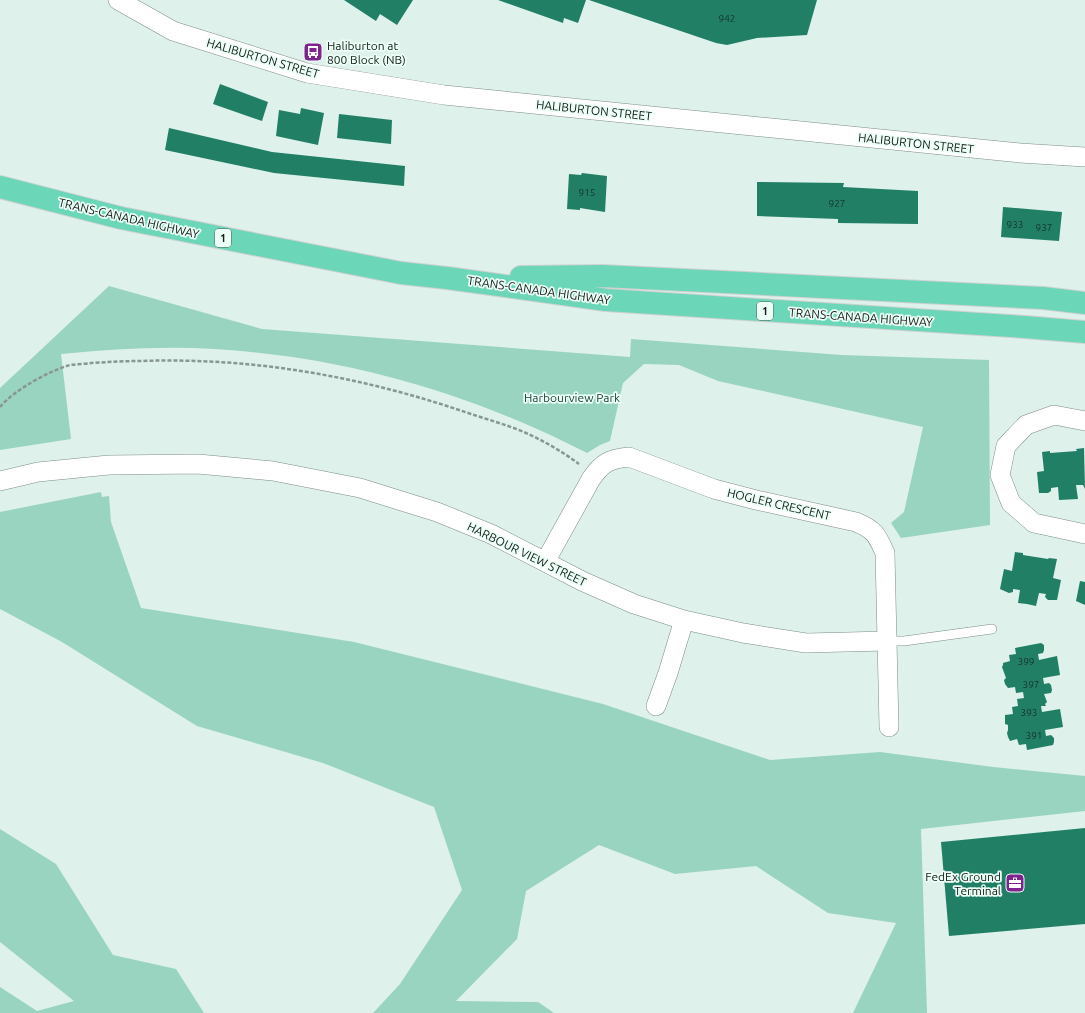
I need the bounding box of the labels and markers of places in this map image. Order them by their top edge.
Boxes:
place label: Haliburton at 800 Block (NB) [327,39,406,67]
bus stop icon: Haliburton at 800 Block (NB) [302,41,324,63]
place label: FedEx Ground Terminal [925,870,1001,897]
office icon: FedEx Ground Terminal [1004,872,1026,894]

